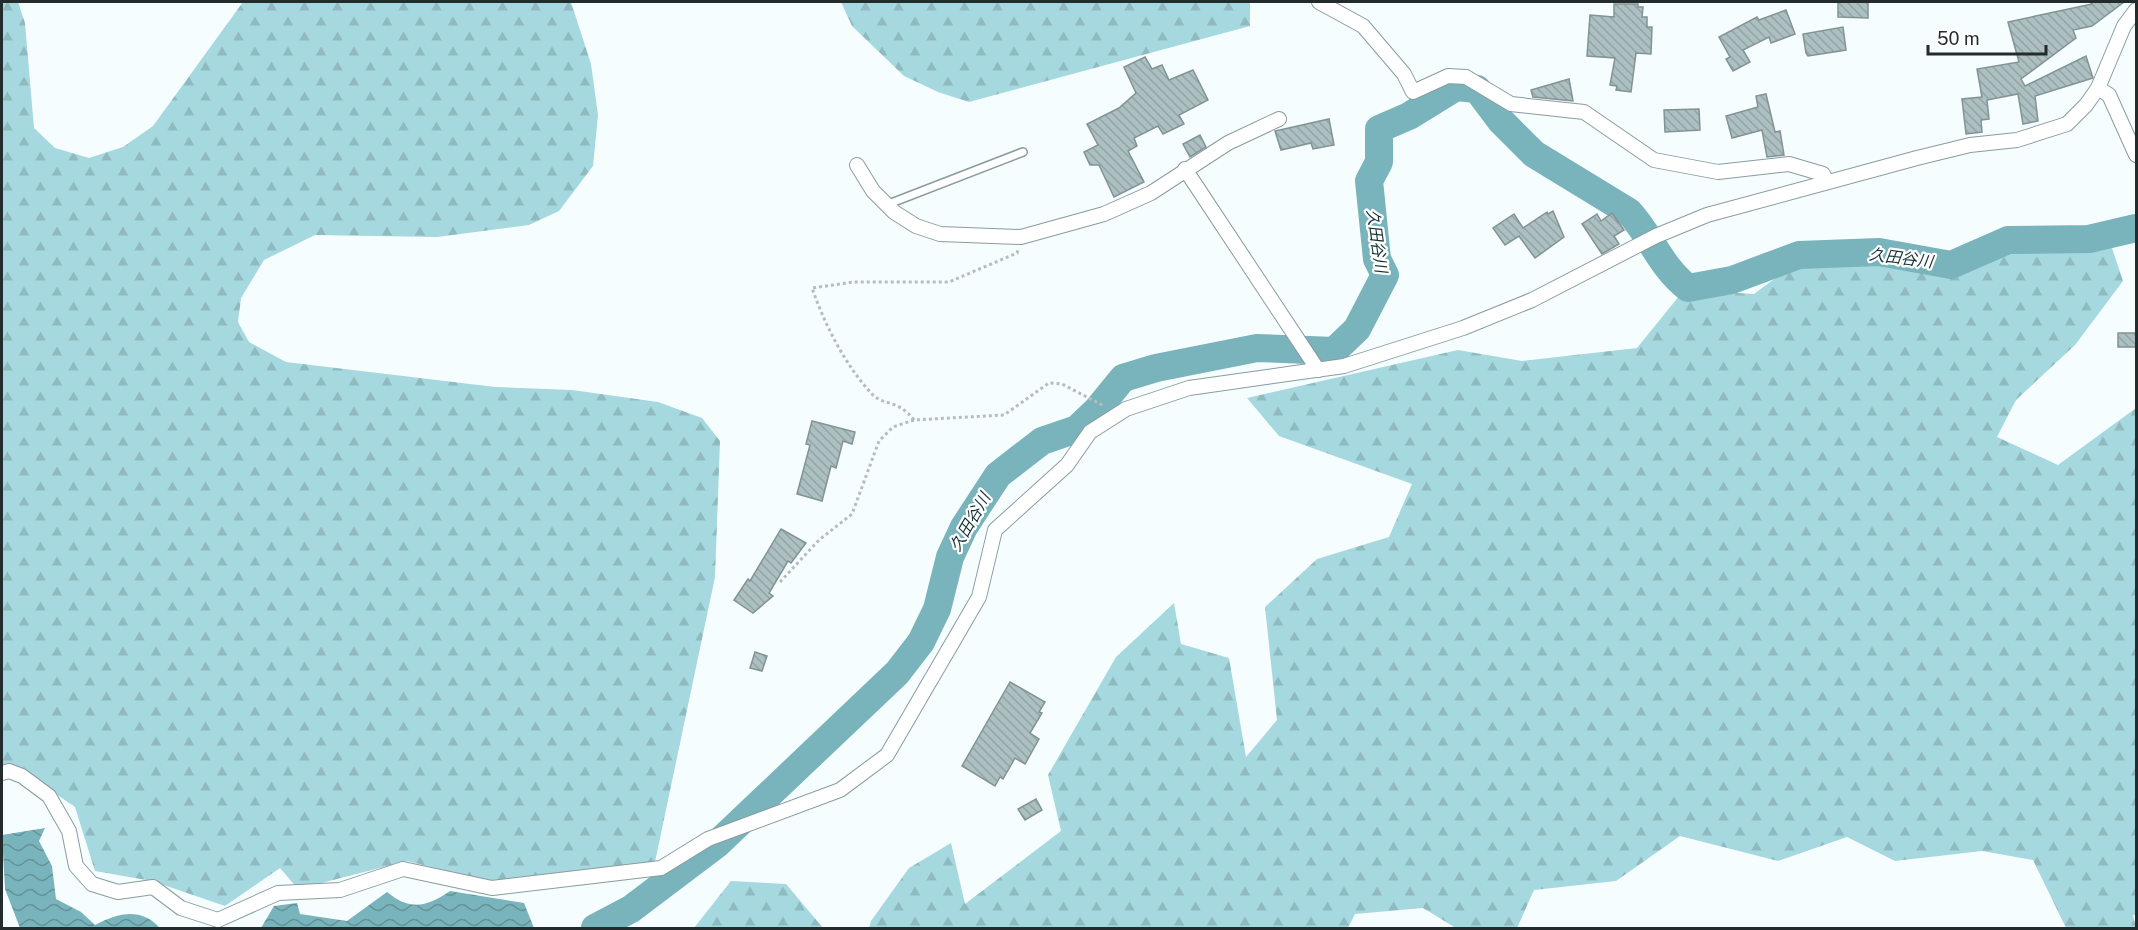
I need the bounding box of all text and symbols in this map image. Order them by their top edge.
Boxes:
scale bar [1928,18,2046,56]
text: 50 m [1937,28,1980,49]
water label: 久田谷川 [1363,208,1391,276]
water label: 久田谷川 [1868,245,1936,272]
water label: 久田谷川 [946,488,995,554]

